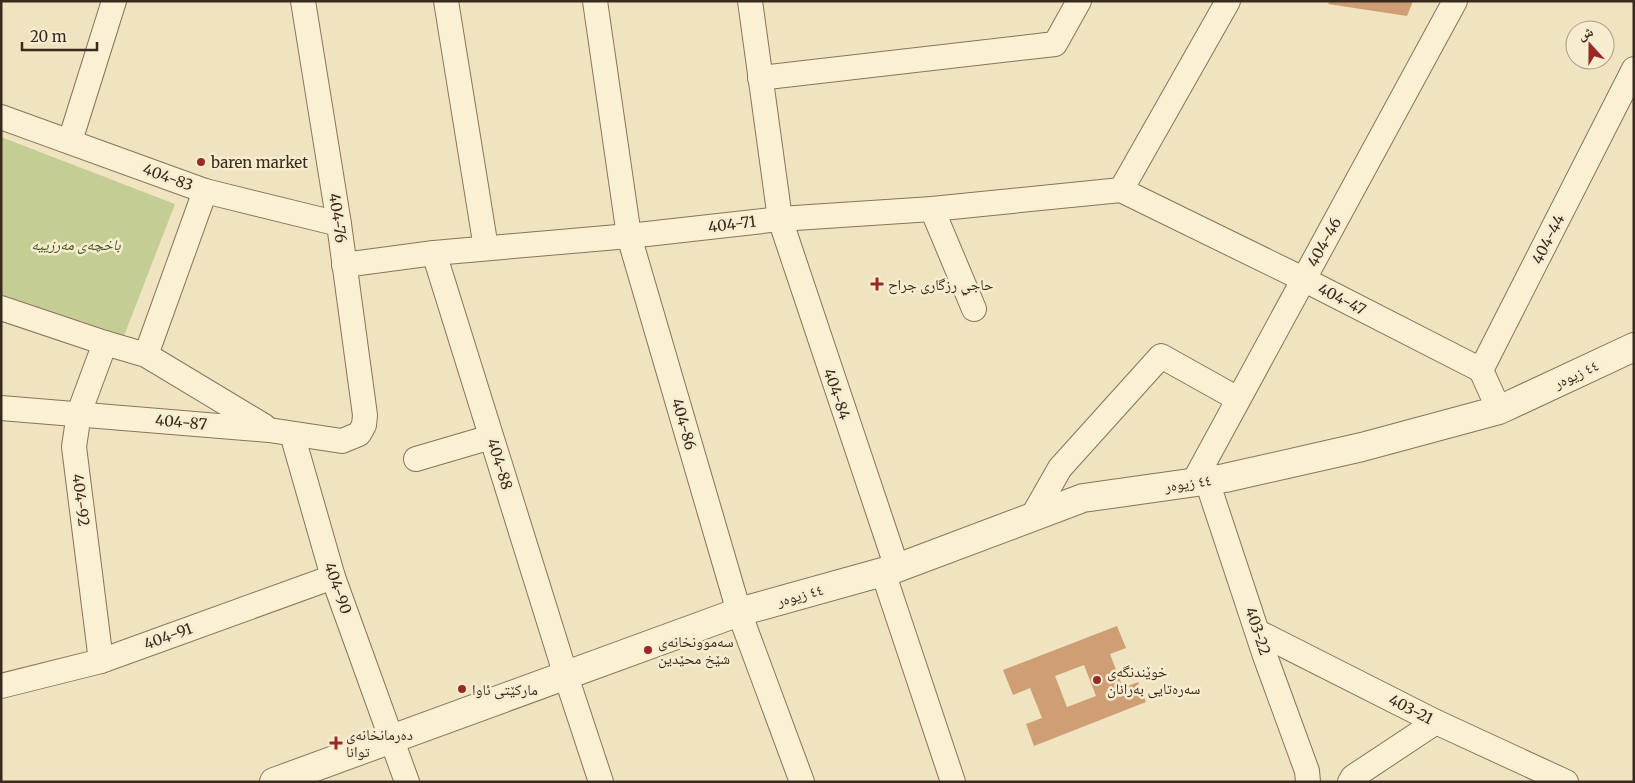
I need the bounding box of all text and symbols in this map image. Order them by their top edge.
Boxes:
scale bar [22,20,98,52]
north arrow [1565,20,1615,70]
text: ش [1575,22,1596,44]
text: 20 m [30,27,67,46]
place label: baren market [210,153,308,172]
marker: baren market [195,156,207,168]
street label: 404-83 [140,159,196,195]
street label: 404-76 [325,192,351,244]
street label: 404-44 [1527,211,1569,267]
street label: 404-71 [707,212,757,236]
street label: 404-46 [1303,214,1345,270]
park label: باخچەی مەرزییە [31,235,122,254]
place label: حاجي رزگارى جراح [888,275,994,296]
marker: حاجي رزگارى جراح [870,277,884,291]
street label: 404-47 [1315,279,1370,319]
street label: ٤٤ زیوەر [1550,355,1601,393]
street label: 404-84 [819,366,855,422]
street label: 404-86 [668,396,700,452]
street label: 404-87 [154,410,208,434]
street label: 404-88 [483,436,517,492]
street label: ٤٤ زیوەر [1162,470,1213,496]
street label: 404-92 [68,473,94,527]
street label: 404-90 [320,560,356,616]
street label: ٤٤ زیوەر [774,580,825,611]
street label: 403-22 [1241,605,1275,658]
street label: 404-91 [141,618,195,654]
place label: سەموونخانەی شێخ محێدین [658,632,734,669]
marker: سەموونخانەی شێخ محێدین [642,644,654,656]
place label: خوێندنگەی سەرەتایی بەرانان [1107,662,1201,699]
marker: خوێندنگەی سەرەتایی بەرانان [1091,674,1103,686]
place label: مارکێتی ئاوا [472,680,538,700]
marker: مارکێتی ئاوا [456,683,468,695]
street label: 403-21 [1386,690,1437,728]
place label: دەرمانخانەی توانا [346,725,413,761]
marker: دەرمانخانەی توانا [330,737,342,749]

